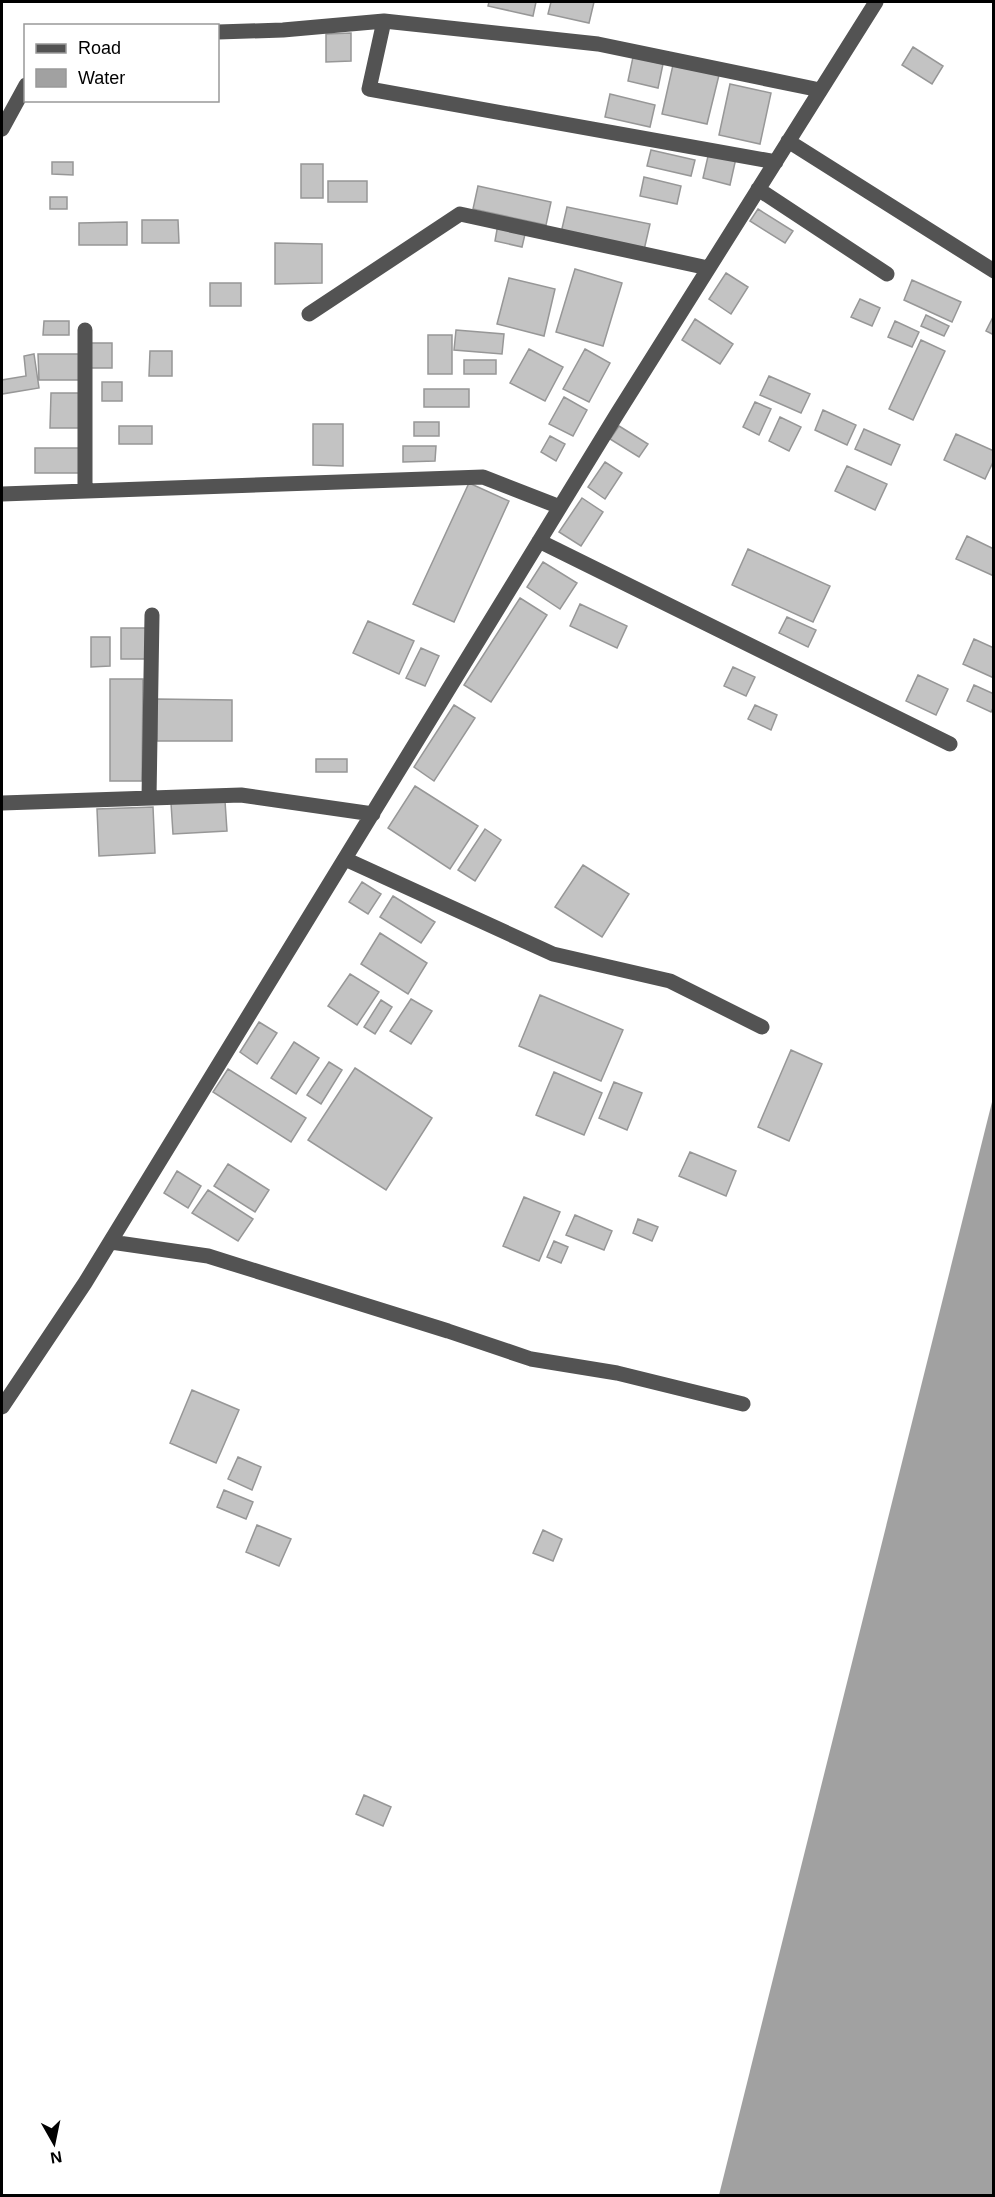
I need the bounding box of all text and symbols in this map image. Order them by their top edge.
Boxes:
legend [24,24,219,102]
text: Road [78,38,121,58]
text: Water [78,68,125,88]
north arrow [24,2113,84,2173]
text: N [49,2148,63,2167]

